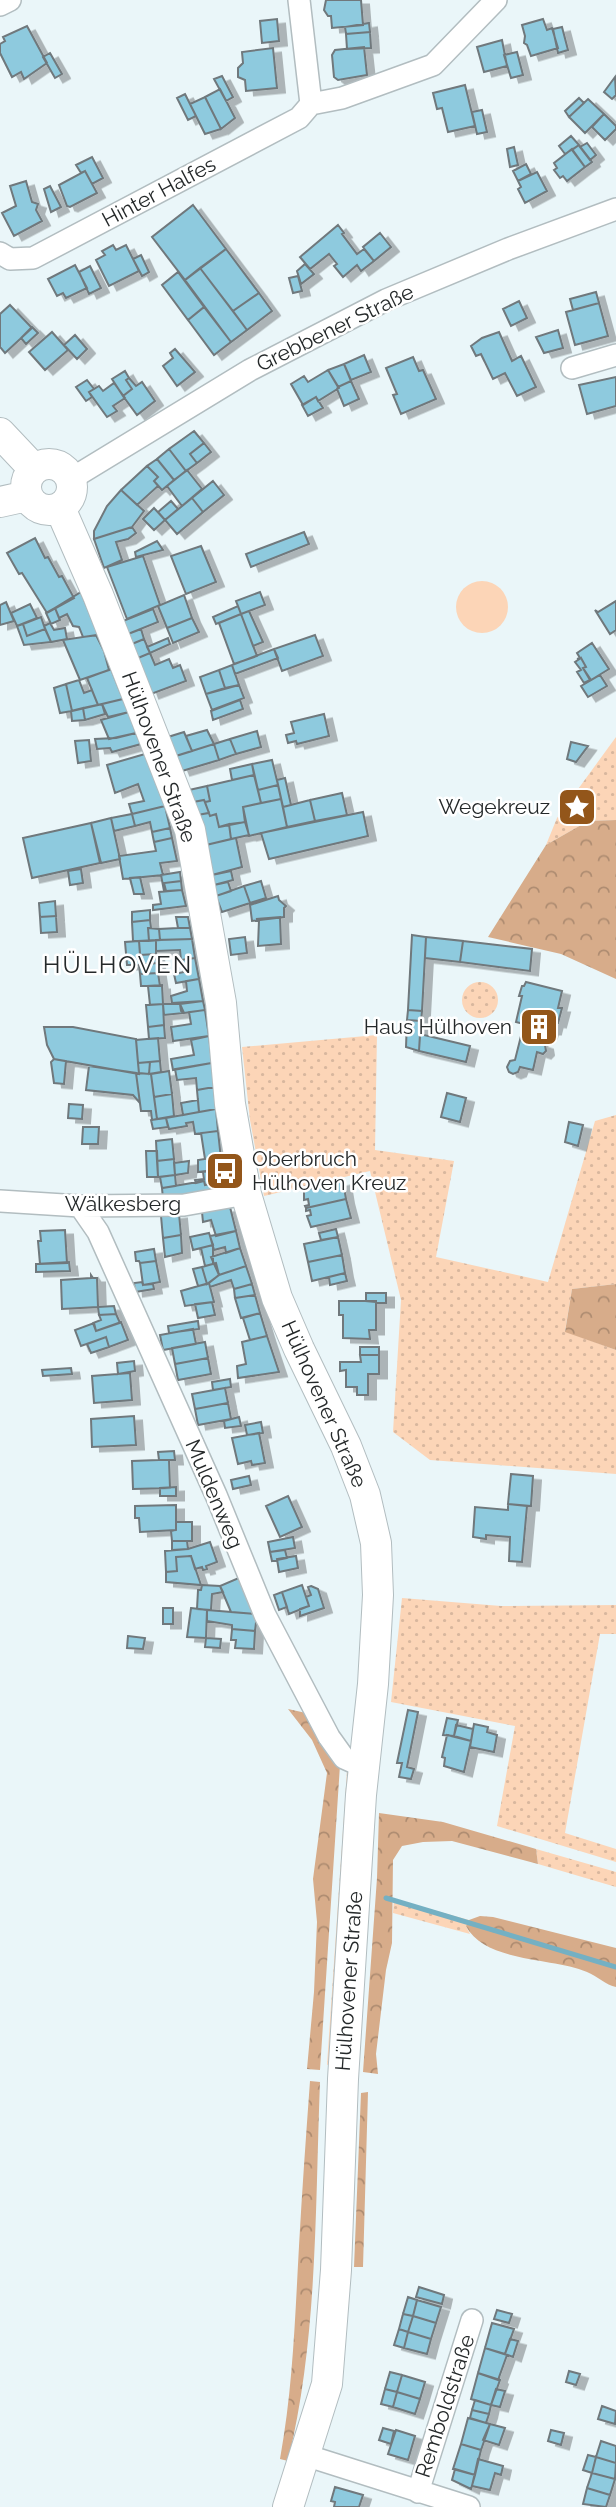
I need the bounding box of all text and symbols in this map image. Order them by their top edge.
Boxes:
street label: Hinter Halfes [98,151,220,232]
street label: Grebbener Straße [252,279,417,376]
street label: Hülhovener Straße [117,668,202,846]
place icon: Wegekreuz [556,786,598,828]
place label: Wegekreuz [439,794,550,819]
district label: HÜLHOVEN [43,950,193,979]
building icon: Haus Hülhoven [518,1006,560,1048]
place label: Haus Hülhoven [364,1014,512,1039]
place label: Oberbruch Hülhoven Kreuz [252,1146,406,1195]
bus stop icon: Oberbruch Hülhoven Kreuz [204,1150,246,1192]
street label: Wälkesberg [65,1191,181,1216]
street label: Hülhovener Straße [276,1316,373,1491]
street label: Muldenweg [180,1436,249,1552]
street label: Hülhovener Straße [330,1890,367,2072]
street label: Remboldstraße [410,2331,479,2481]

